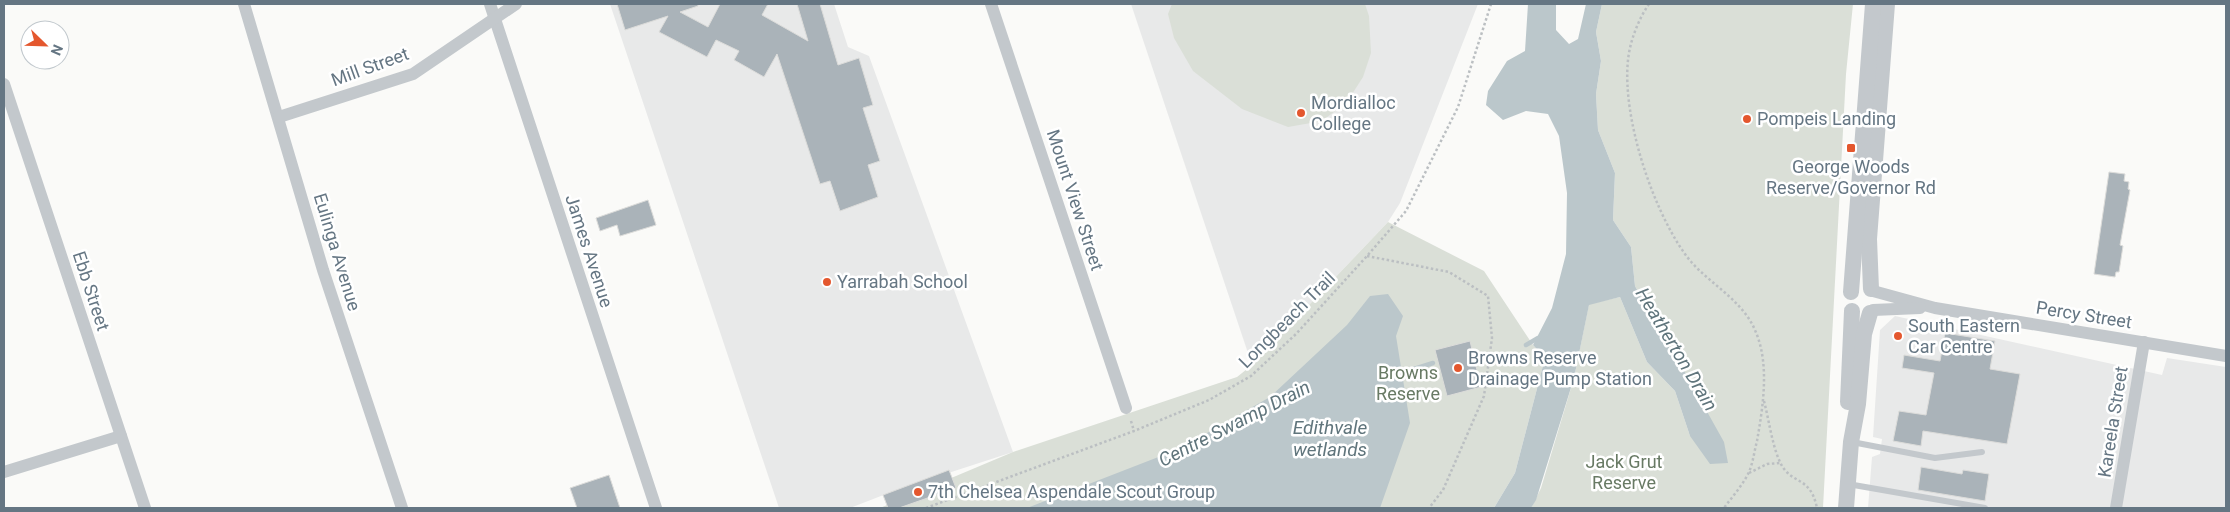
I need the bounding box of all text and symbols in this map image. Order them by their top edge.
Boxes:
north arrow [20,20,70,70]
text: N [48,42,66,58]
street label: Mill Street [328,43,411,90]
place label: Mordialloc College [1311,92,1396,134]
marker: Mordialloc College [1295,107,1307,119]
place label: Pompeis Landing [1757,108,1896,129]
marker: Pompeis Landing [1741,113,1753,125]
street label: Mount View Street [1043,127,1108,273]
marker: George Woods Reserve/Governor Rd [1845,142,1857,154]
place label: George Woods Reserve/Governor Rd [1766,156,1936,198]
street label: Eulinga Avenue [310,190,365,313]
street label: James Avenue [561,192,618,310]
street label: Ebb Street [69,248,114,333]
street label: Longbeach Trail [1234,267,1339,372]
place label: Yarrabah School [837,271,968,292]
marker: Yarrabah School [821,276,833,288]
water label: Heatherton Drain [1631,284,1722,415]
street label: Percy Street [2035,297,2134,332]
place label: South Eastern Car Centre [1908,315,2020,357]
marker: South Eastern Car Centre [1892,330,1904,342]
place label: Browns Reserve Drainage Pump Station [1468,347,1652,389]
park label: Browns Reserve [1376,362,1440,404]
marker: Browns Reserve Drainage Pump Station [1452,362,1464,374]
street label: Kareela Street [2093,365,2132,479]
water label: Centre Swamp Drain [1155,375,1314,472]
water label: Edithvale wetlands [1293,416,1367,461]
park label: Jack Grut Reserve [1586,451,1663,493]
place label: 7th Chelsea Aspendale Scout Group [928,481,1215,502]
marker: 7th Chelsea Aspendale Scout Group [912,486,924,498]

